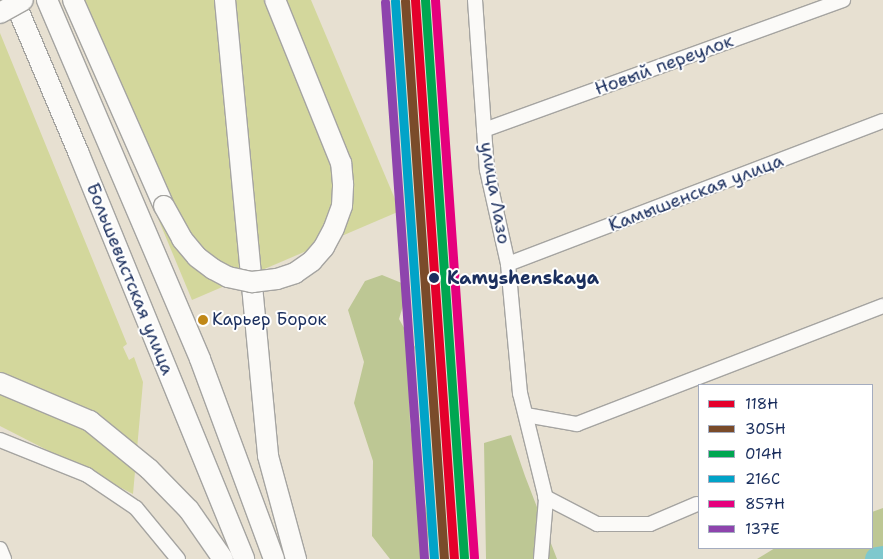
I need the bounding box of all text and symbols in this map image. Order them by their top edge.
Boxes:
street label: Новый переулок [592,30,736,100]
street label: улица Лазо [475,140,515,246]
street label: Камышенская улица [606,150,786,236]
street label: Большевистская улица [82,180,178,378]
place label: Kamyshenskaya [447,267,599,289]
marker: Kamyshenskaya [425,269,443,287]
place label: Карьер Борок [212,310,326,330]
marker: Карьер Борок [198,315,208,325]
legend [698,384,873,549]
text: 118Н [745,394,778,414]
text: 305Н [745,419,786,439]
text: 014Н [745,444,782,464]
text: 216С [745,469,780,489]
text: 857Н [745,494,785,514]
text: 137Е [745,519,780,539]

